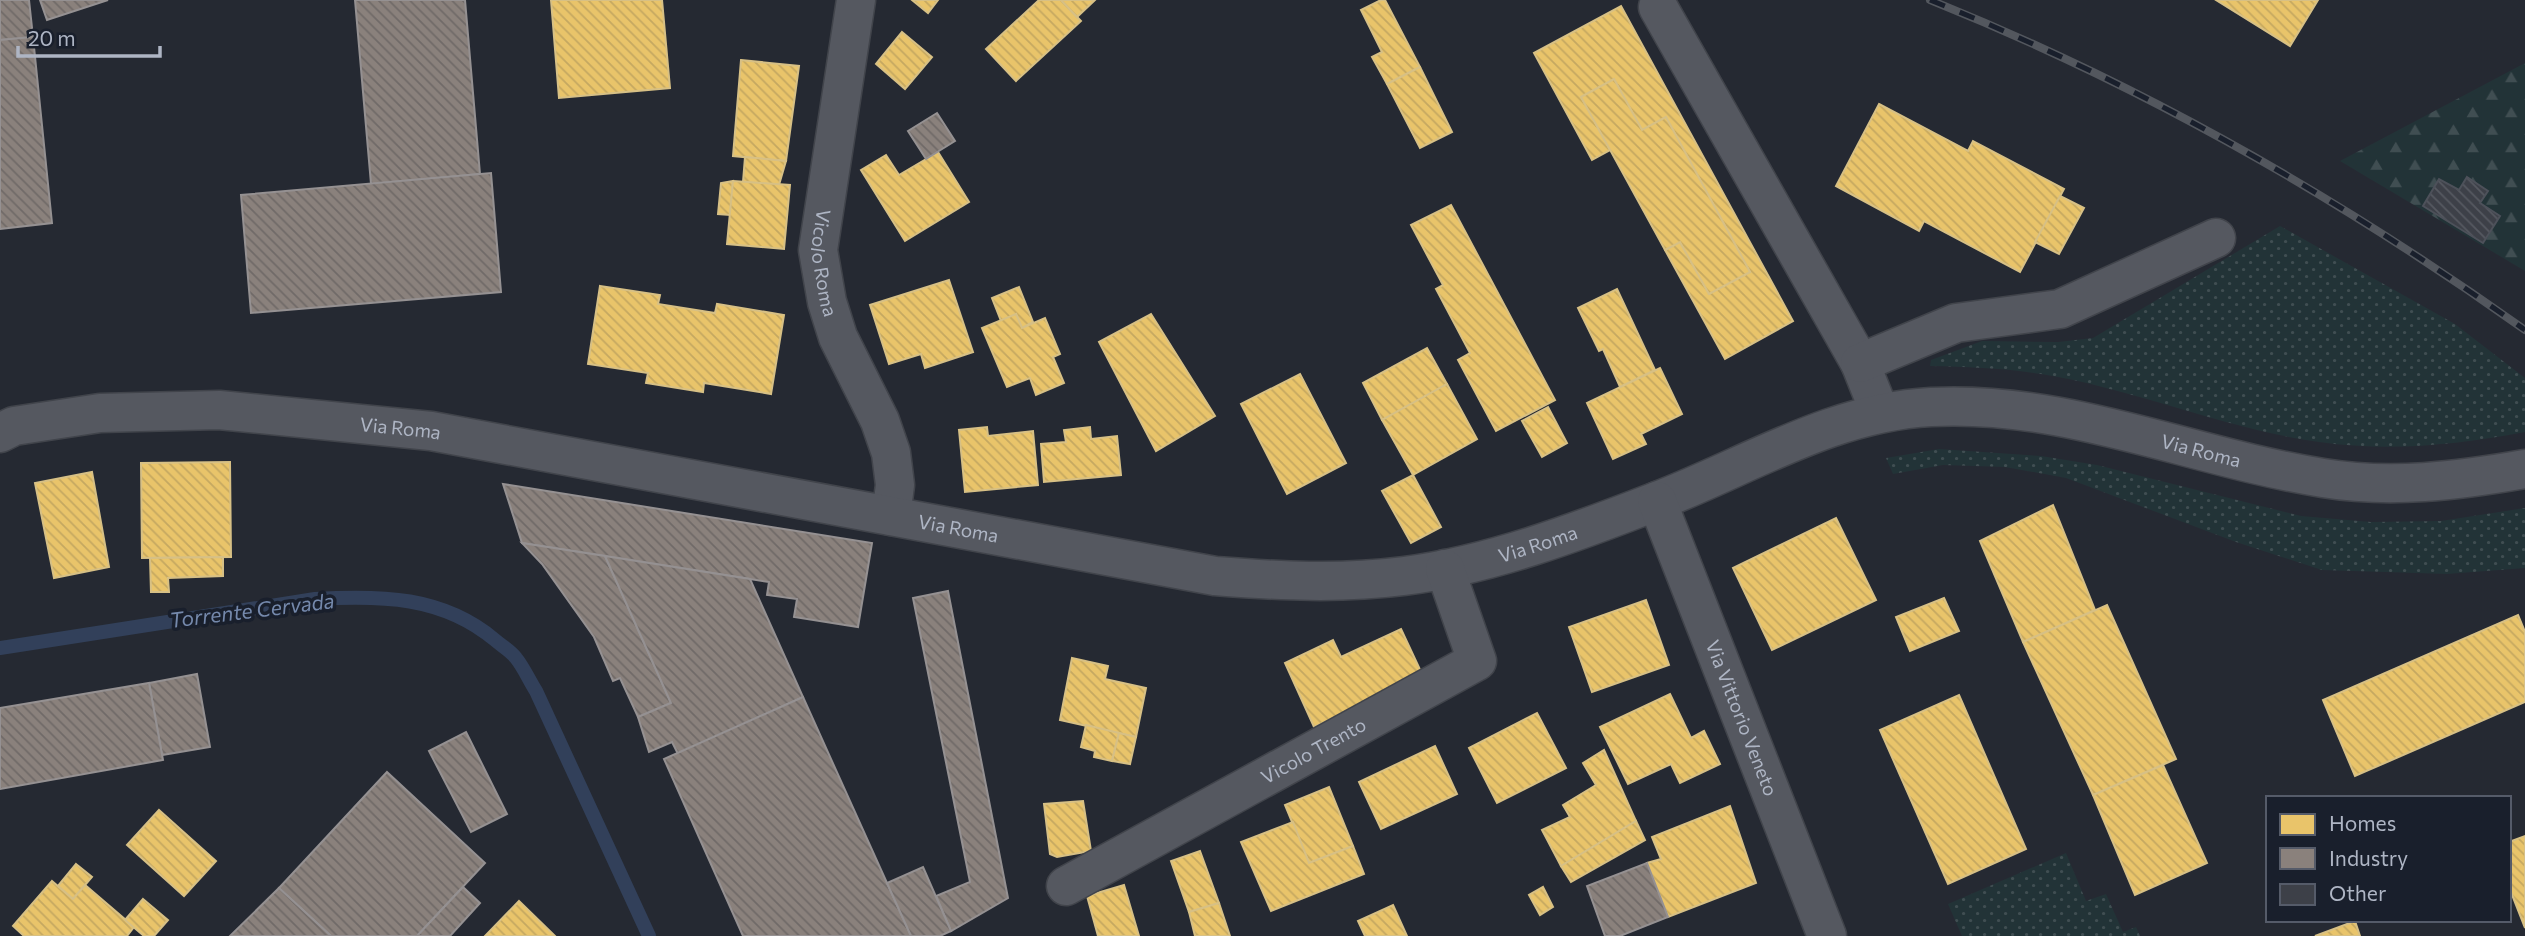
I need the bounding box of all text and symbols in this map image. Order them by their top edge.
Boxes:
scale bar [18,14,159,58]
text: 20 m [28,25,76,50]
street label: Vicolo Roma [807,208,843,319]
street label: Via Roma [359,412,443,444]
street label: Via Roma [2159,429,2243,472]
street label: Via Roma [916,509,1001,547]
street label: Via Roma [1495,520,1580,567]
water label: Torrente Cervada [168,587,336,632]
street label: Via Vittorio Veneto [1701,637,1783,799]
street label: Vicolo Trento [1257,712,1370,788]
legend [2266,796,2511,922]
text: Homes [2329,810,2396,835]
text: Industry [2329,845,2408,870]
text: Other [2329,880,2386,905]

